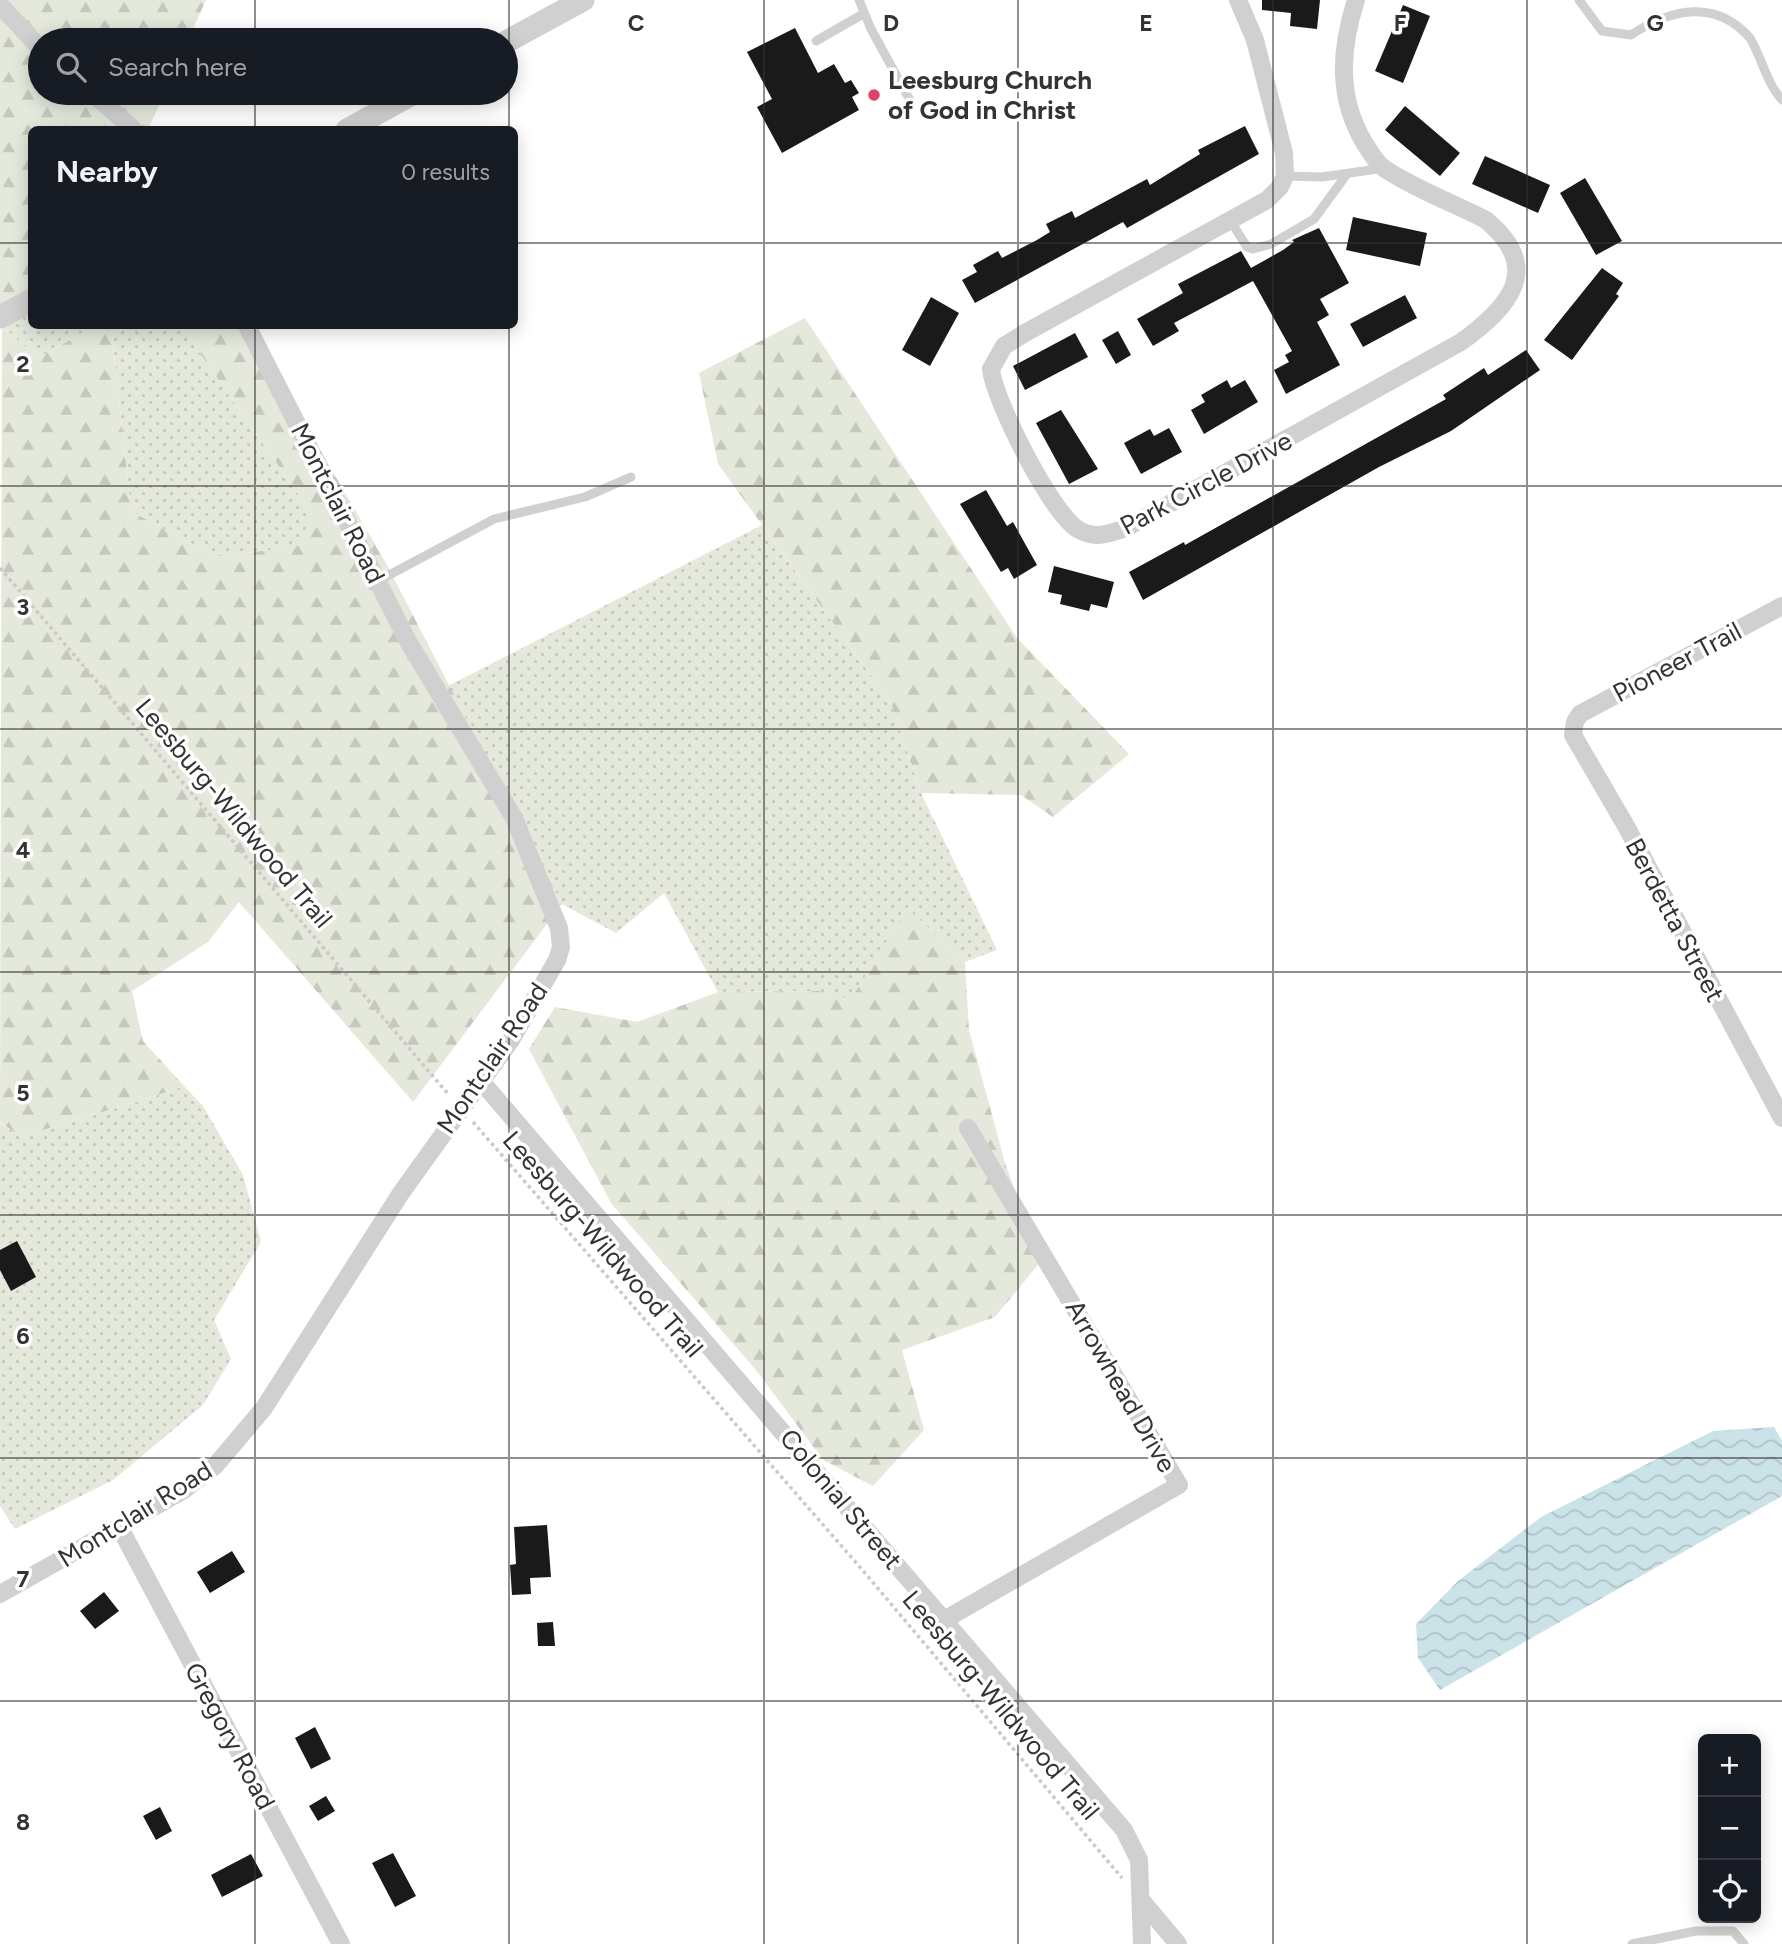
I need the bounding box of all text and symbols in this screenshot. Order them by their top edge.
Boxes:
text: C [628,9,645,37]
text: D [883,9,899,37]
text: E [1139,9,1153,37]
text: F [1394,9,1407,37]
text: G [1646,9,1664,37]
search box [28,28,518,105]
icon: search [52,48,90,86]
text: Search here [108,51,247,83]
place label: Leesburg Church of God in Christ [888,64,1092,126]
marker: Leesburg Church of God in Christ [866,87,882,103]
text: Nearby [56,153,158,190]
text: 0 results [401,158,490,186]
text: 2 [16,350,30,378]
street label: Montclair Road [284,418,392,588]
street label: Park Circle Drive [1115,424,1297,542]
text: 3 [17,593,29,621]
street label: Pioneer Trail [1607,615,1747,709]
street label: Leesburg-Wildwood Trail [129,692,339,934]
street label: Berdetta Street [1619,833,1732,1007]
text: 4 [16,836,30,864]
street label: Montclair Road [430,976,554,1140]
text: 5 [16,1079,30,1107]
street label: Leesburg-Wildwood Trail [496,1124,710,1364]
street label: Arrowhead Drive [1059,1294,1183,1478]
text: 6 [16,1322,30,1350]
street label: Colonial Street [773,1422,909,1576]
street label: Montclair Road [52,1454,218,1574]
text: 7 [17,1565,30,1593]
street label: Leesburg-Wildwood Trail [896,1584,1106,1826]
street label: Gregory Road [178,1657,282,1815]
map controls [1698,1734,1761,1923]
button: + [1698,1734,1761,1797]
button: − [1698,1797,1761,1860]
text: 8 [16,1808,30,1836]
button: locate [1698,1860,1761,1923]

